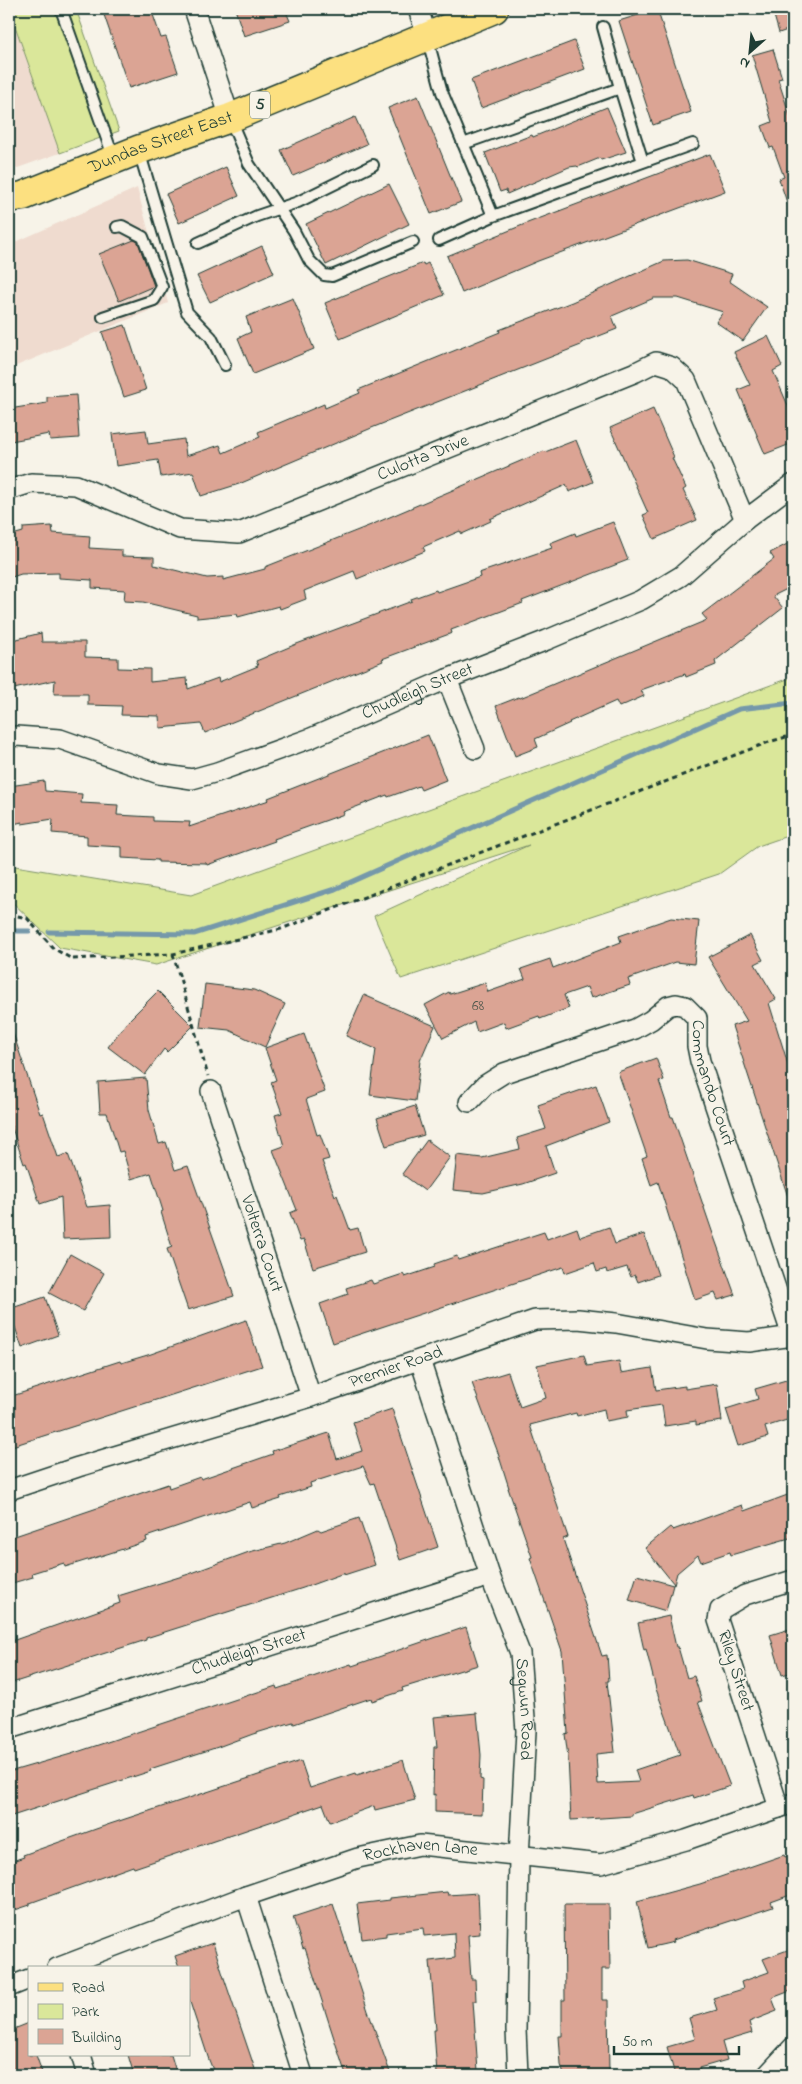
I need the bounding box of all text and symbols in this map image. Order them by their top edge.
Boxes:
north arrow [724,28,774,78]
text: N [736,51,754,74]
road number: 5 [250,92,270,118]
street label: Dundas Street East [84,105,237,182]
street label: Culotta Drive [374,428,474,488]
street label: Chudleigh Street [358,657,477,727]
house number: 68 [472,995,484,1017]
street label: Commando Court [684,1020,741,1150]
street label: Volterra Court [233,1191,289,1296]
street label: Premier Road [346,1340,446,1396]
street label: Chudleigh Street [188,1622,310,1683]
street label: Riley Street [710,1627,760,1715]
street label: Segwun Road [507,1657,539,1761]
street label: Rockhaven Lane [361,1832,480,1870]
legend [28,1966,190,2056]
text: Road [72,1977,105,1999]
text: Park [72,2001,100,2023]
scale bar [614,2024,740,2056]
text: Building [71,2027,121,2050]
text: 50 m [622,2031,653,2053]

